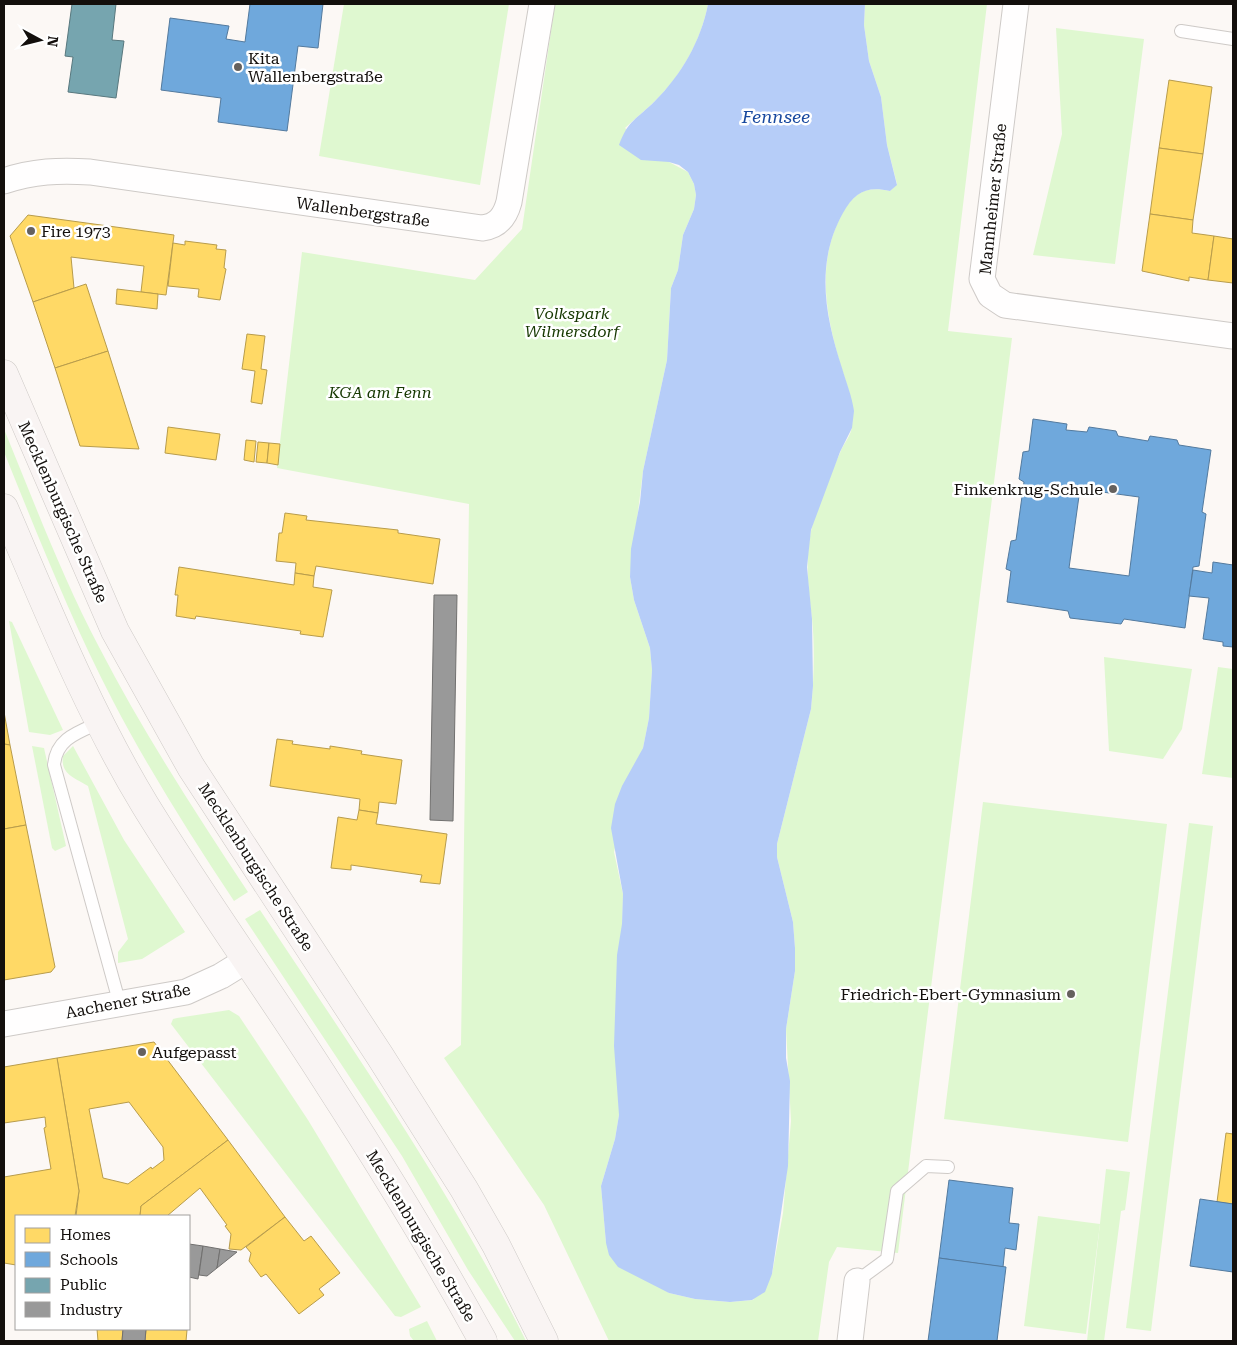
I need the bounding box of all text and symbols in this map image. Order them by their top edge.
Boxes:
north arrow [15,15,65,65]
text: N [44,35,62,48]
place label: Kita Wallenbergstraße [248,49,383,86]
marker: Kita Wallenbergstraße [232,61,244,73]
water label: Fennsee [741,106,810,127]
street label: Mannheimer Straße [976,122,1010,276]
street label: Wallenbergstraße [295,193,431,231]
place label: Fire 1973 [41,222,111,241]
marker: Fire 1973 [25,225,37,237]
park label: Volkspark Wilmersdorf [525,304,621,341]
park label: KGA am Fenn [327,383,432,402]
street label: Mecklenburgische Straße [14,418,112,606]
place label: Finkenkrug-Schule [954,480,1103,499]
marker: Finkenkrug-Schule [1107,483,1119,495]
street label: Mecklenburgische Straße [194,779,318,955]
street label: Aachener Straße [64,980,192,1022]
place label: Friedrich-Ebert-Gymnasium [841,985,1061,1004]
marker: Friedrich-Ebert-Gymnasium [1065,988,1077,1000]
place label: Aufgepasst [152,1043,237,1062]
marker: Aufgepasst [136,1046,148,1058]
street label: Mecklenburgische Straße [362,1147,480,1325]
legend [15,1215,190,1330]
text: Homes [60,1226,111,1244]
text: Schools [60,1251,118,1269]
text: Public [60,1276,107,1294]
text: Industry [60,1301,122,1319]

